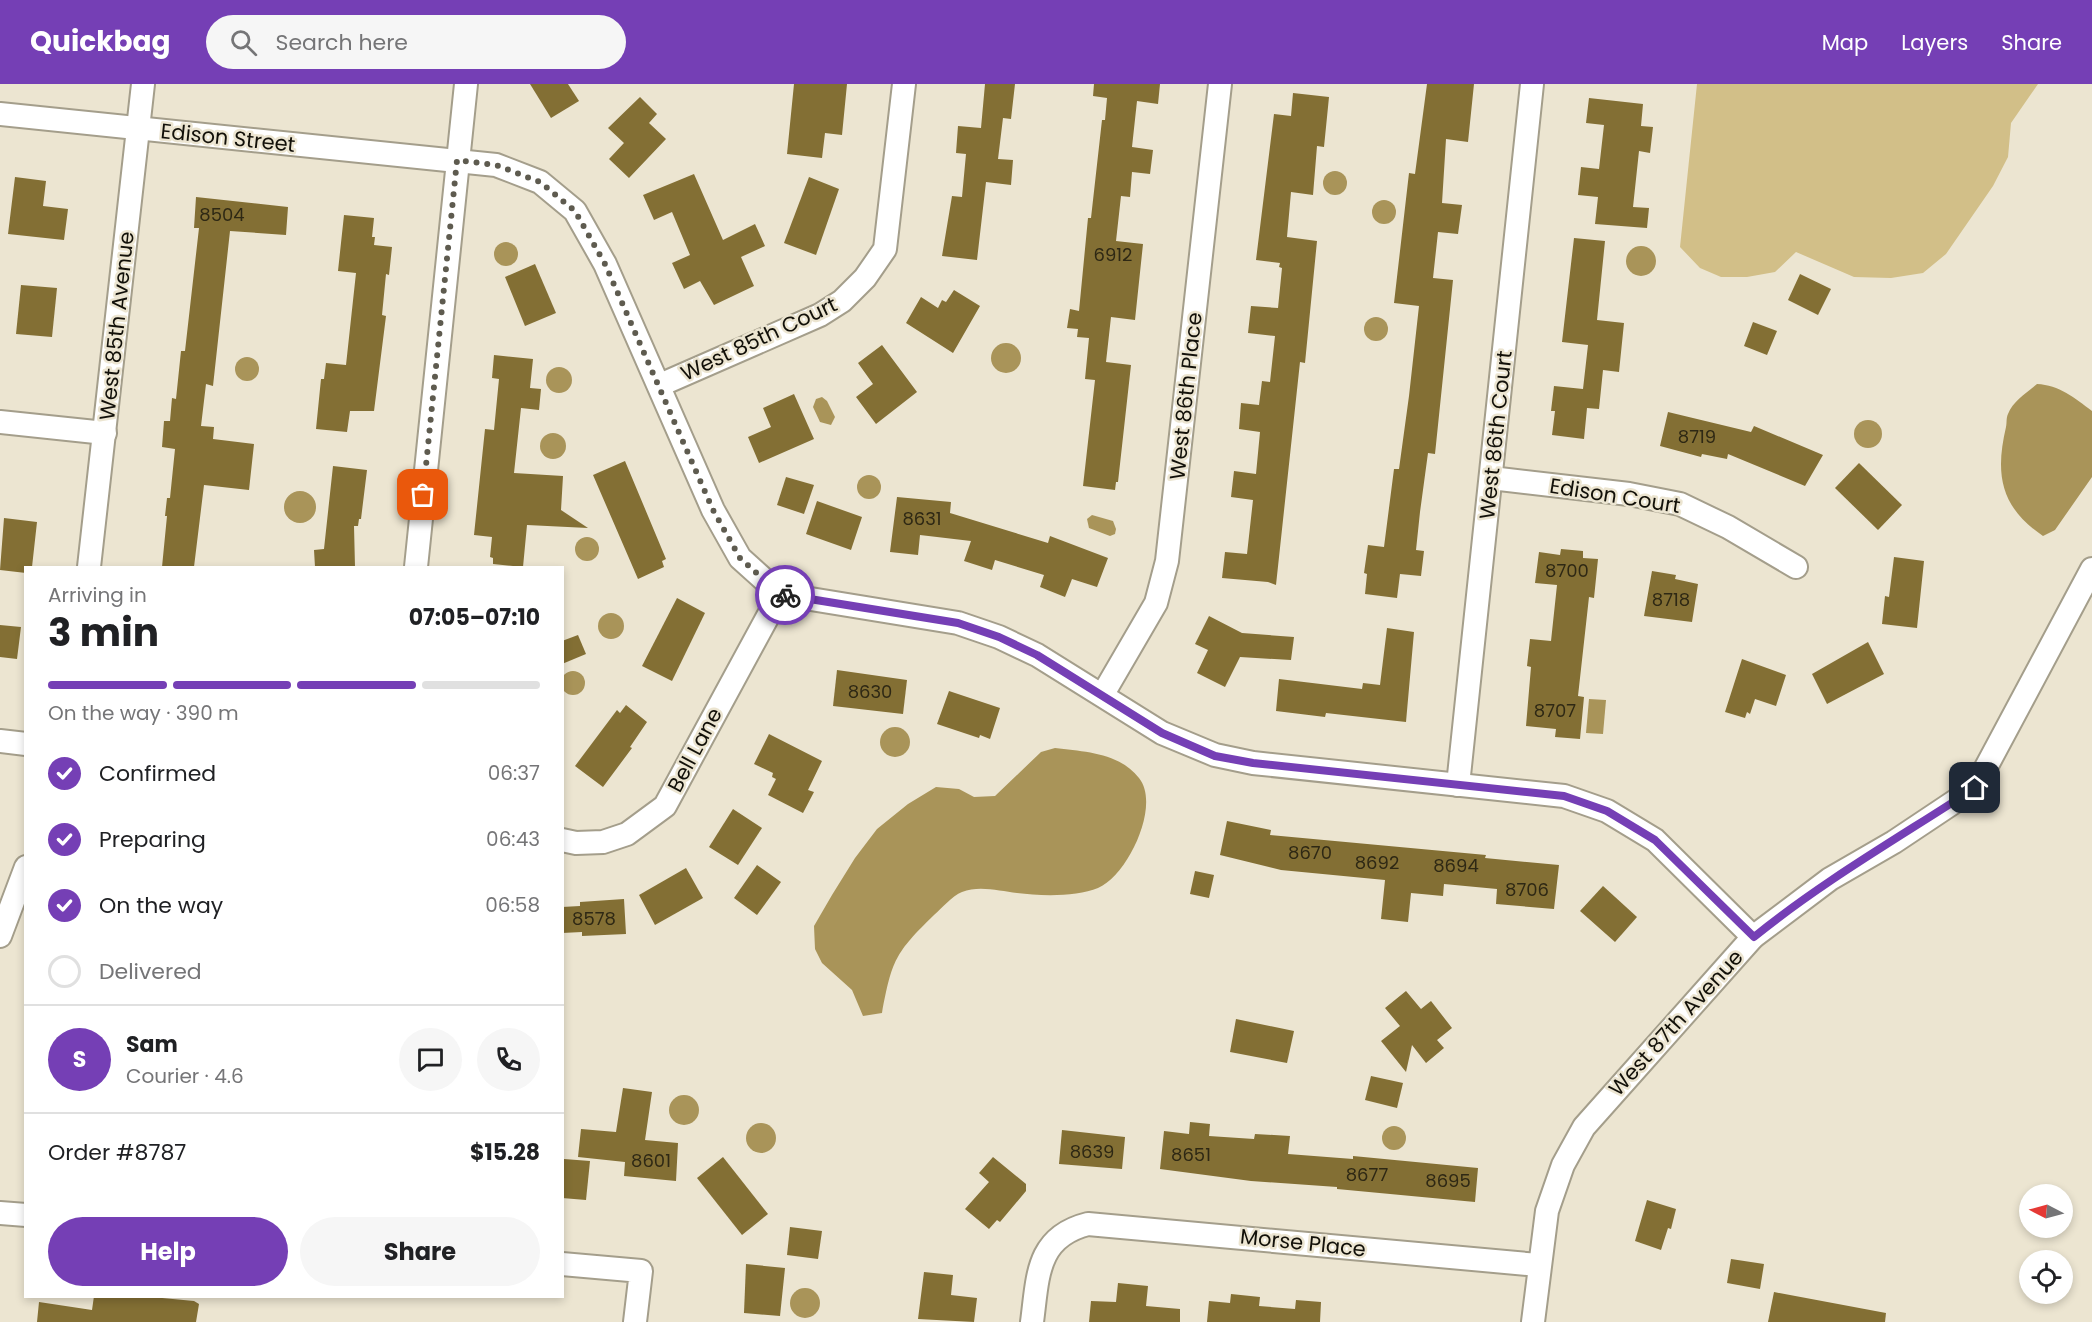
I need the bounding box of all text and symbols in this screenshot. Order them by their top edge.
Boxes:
search box [206,15,626,69]
text: Quickbag [30,22,170,61]
icon: search [227,26,260,59]
text: Search here [275,27,408,58]
text: Map [1822,28,1868,57]
text: Layers [1901,28,1968,57]
text: Share [2001,28,2062,57]
street label: Edison Street [159,116,297,159]
house number: 8504 [199,202,245,227]
street label: West 85th Avenue [92,230,141,422]
house number: 6912 [1094,242,1132,267]
street label: West 85th Court [676,290,842,387]
street label: West 86th Place [1162,311,1209,481]
street label: West 86th Court [1472,349,1519,521]
house number: 8719 [1678,424,1716,449]
pin [397,469,448,520]
street label: Edison Court [1548,471,1683,520]
icon: bag [406,478,439,511]
house number: 8631 [902,506,942,531]
house number: 8700 [1545,558,1589,583]
courier [755,565,815,625]
icon: bike [769,579,802,612]
text: Arriving in [48,581,147,609]
house number: 8718 [1652,587,1690,612]
text: 07:05–07:10 [409,602,540,633]
text: 3 min [48,605,159,660]
house number: 8630 [848,679,892,704]
house number: 8707 [1534,698,1576,723]
text: On the way · 390 m [48,699,239,727]
street label: Bell Lane [660,703,729,797]
icon: check [48,757,81,790]
text: Confirmed [99,758,216,789]
text: 06:37 [488,759,540,787]
pin [1949,762,2000,813]
icon: home [1958,771,1991,804]
icon: check [48,823,81,856]
text: Preparing [99,824,206,855]
text: 06:43 [486,825,540,853]
house number: 8670 [1288,840,1332,865]
house number: 8692 [1355,850,1399,875]
house number: 8694 [1433,853,1479,878]
house number: 8706 [1505,877,1549,902]
icon: check [48,889,81,922]
text: On the way [99,890,223,921]
text: 06:58 [485,891,540,919]
house number: 8578 [572,906,616,931]
street label: West 87th Avenue [1602,943,1749,1102]
text: Delivered [99,956,202,987]
button: chat [399,1028,462,1091]
button: phone [477,1028,540,1091]
text: Sam [126,1029,178,1060]
text: S [73,1044,86,1075]
text: Courier · 4.6 [126,1062,244,1090]
text: Order #8787 [48,1137,186,1168]
text: $15.28 [470,1137,540,1168]
house number: 8639 [1070,1139,1114,1164]
house number: 8651 [1171,1142,1211,1167]
house number: 8601 [631,1148,671,1173]
house number: 8677 [1346,1162,1388,1187]
house number: 8695 [1425,1168,1471,1193]
north arrow [2019,1184,2073,1238]
map controls [2019,1184,2073,1304]
button: Help [48,1217,288,1286]
button: Share [300,1217,540,1286]
street label: Morse Place [1239,1221,1367,1264]
button: locate [2019,1250,2073,1304]

